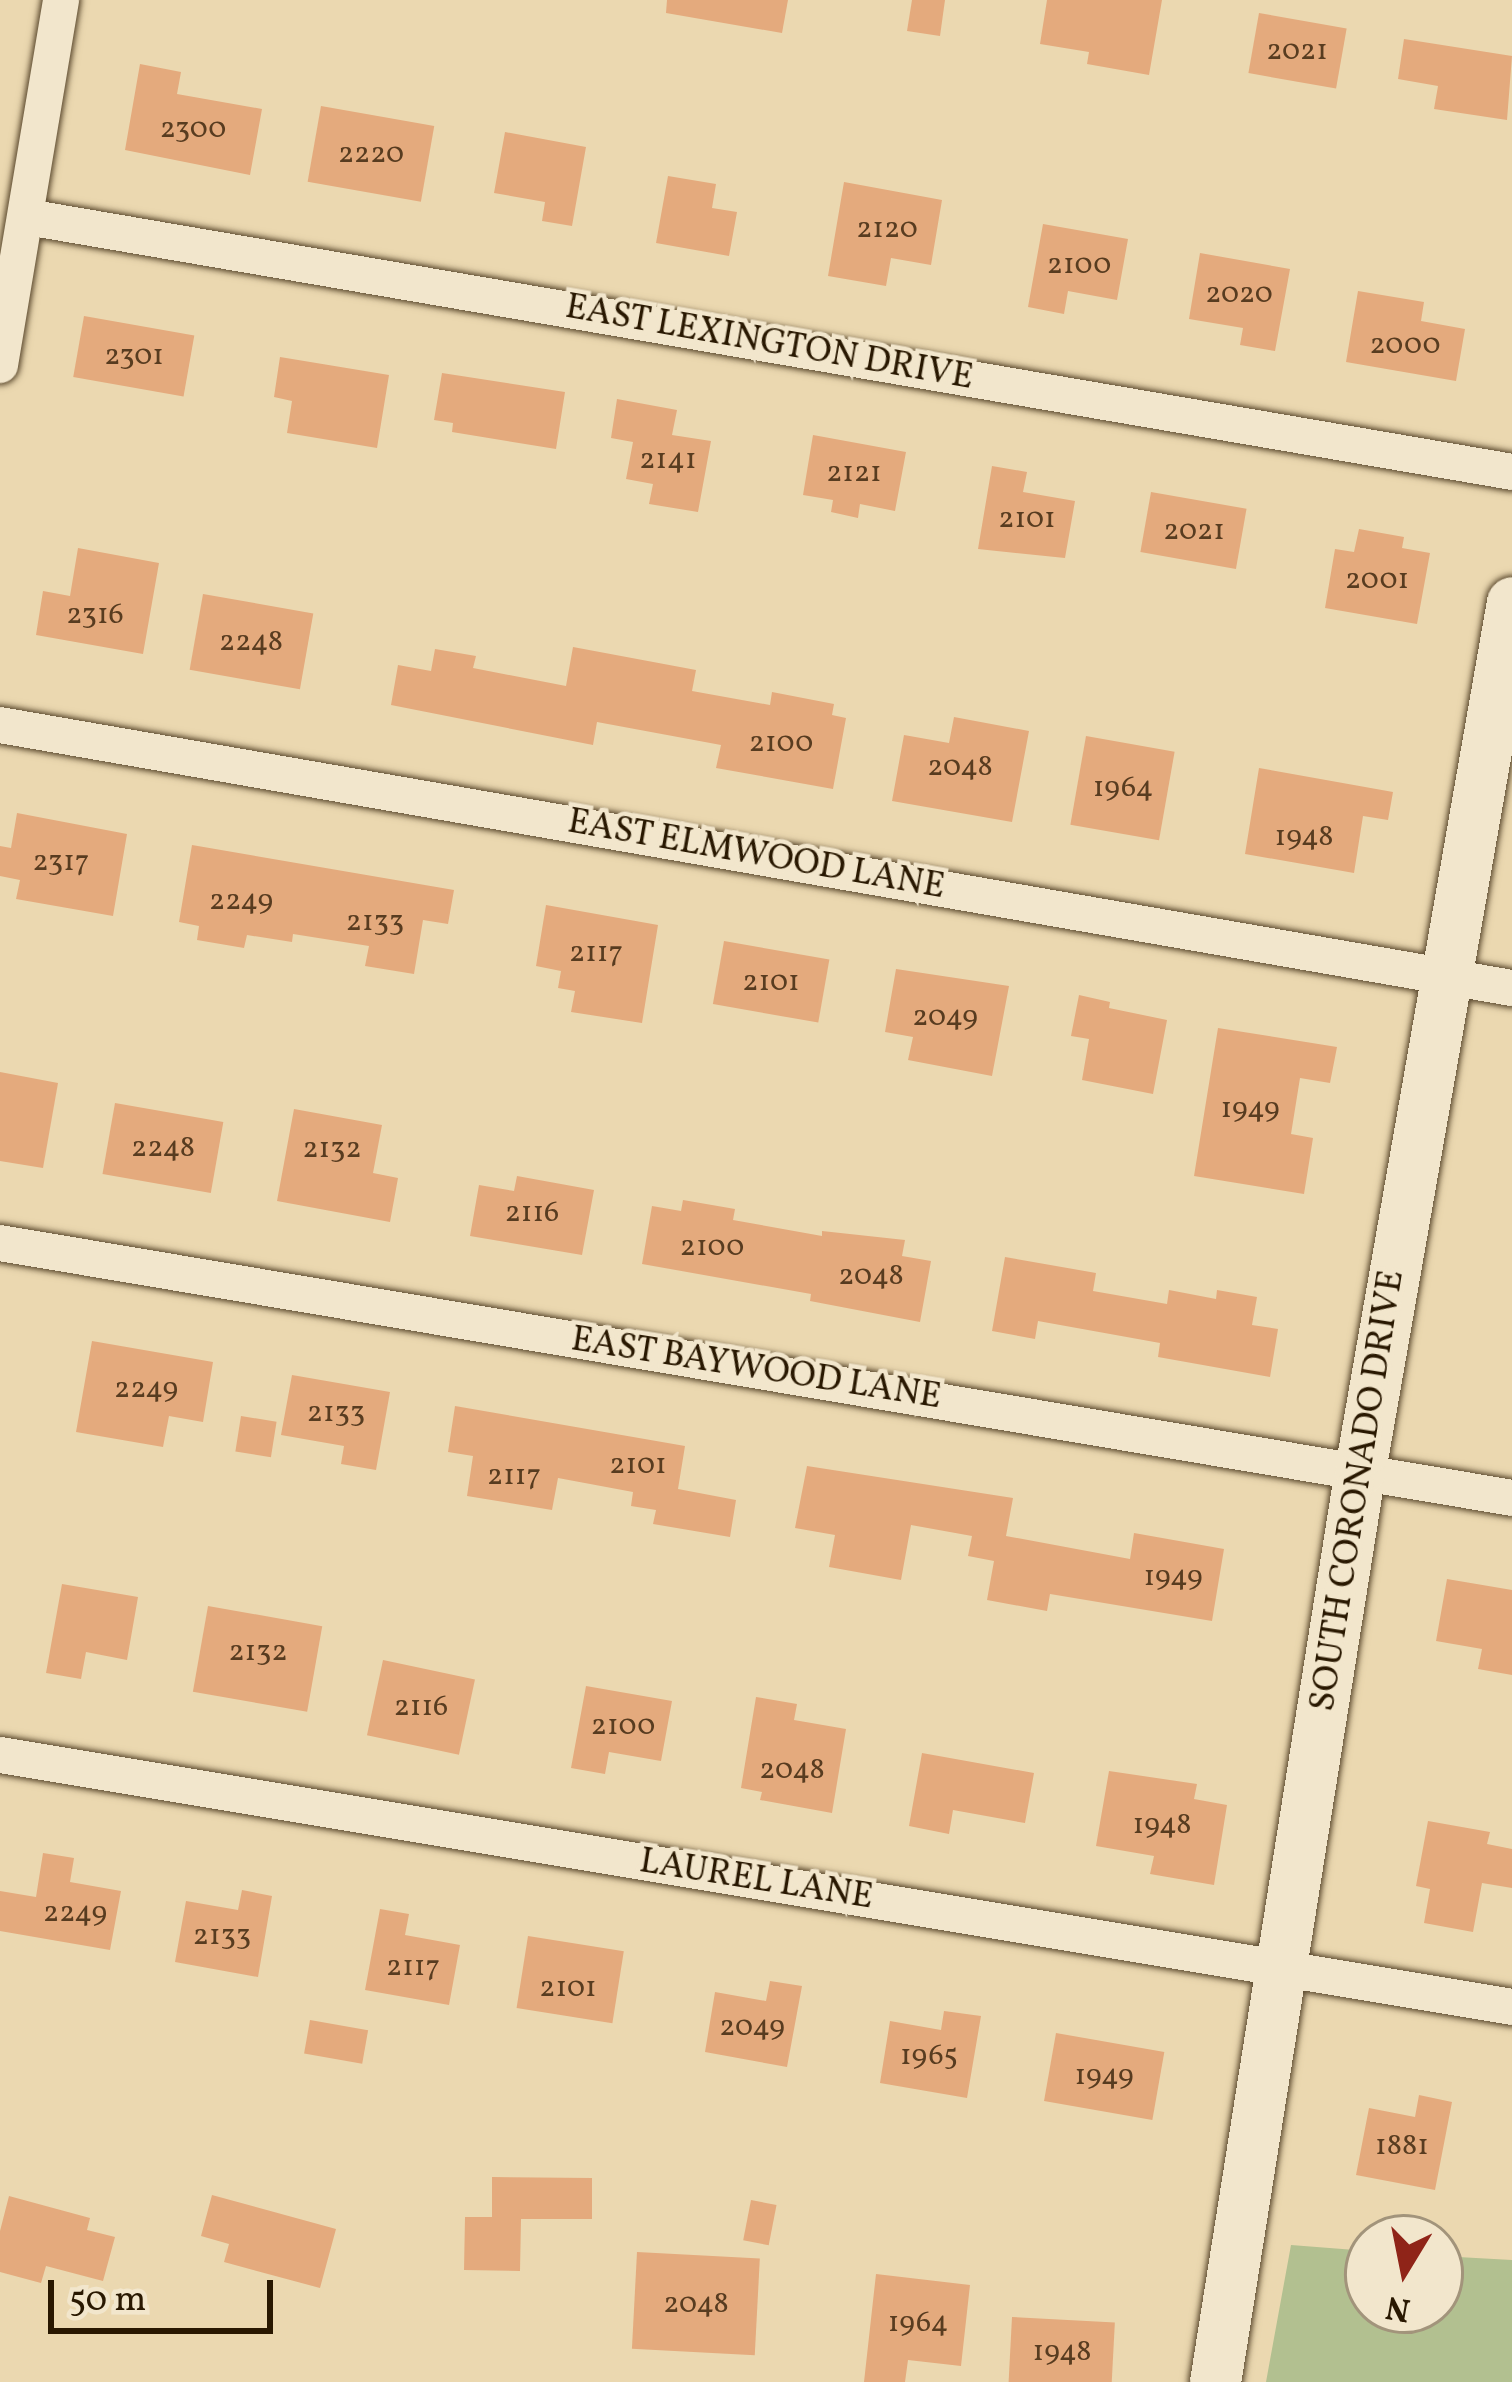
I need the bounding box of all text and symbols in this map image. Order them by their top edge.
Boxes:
house number: 2021 [1266,33,1328,69]
house number: 2300 [160,111,226,147]
house number: 2220 [338,136,404,172]
house number: 2120 [856,211,918,247]
house number: 2100 [1047,247,1111,283]
house number: 2020 [1205,276,1273,312]
street label: EAST LEXINGTON DRIVE [561,287,977,401]
house number: 2000 [1369,327,1441,363]
house number: 2301 [104,338,164,374]
house number: 2141 [639,442,697,478]
house number: 2121 [826,455,882,491]
house number: 2101 [998,501,1056,537]
house number: 2021 [1163,513,1225,549]
house number: 2001 [1345,562,1409,598]
house number: 2316 [66,597,124,633]
house number: 2248 [219,624,283,660]
house number: 2100 [749,725,813,761]
house number: 2048 [927,749,993,785]
house number: 1964 [1093,770,1153,806]
street label: EAST ELMWOOD LANE [564,801,948,911]
house number: 1948 [1274,819,1334,855]
house number: 2317 [33,844,89,880]
house number: 2249 [209,883,273,919]
house number: 2133 [346,904,404,940]
house number: 2117 [569,935,623,971]
house number: 2101 [742,964,800,1000]
house number: 2049 [912,999,978,1035]
house number: 1949 [1220,1091,1280,1127]
house number: 2248 [131,1130,195,1166]
house number: 2132 [302,1131,362,1167]
house number: 2116 [505,1195,559,1231]
house number: 2100 [680,1229,744,1265]
house number: 2048 [838,1258,904,1294]
street label: SOUTH CORONADO DRIVE [1303,1267,1415,1715]
street label: EAST BAYWOOD LANE [567,1319,945,1421]
house number: 2249 [114,1371,178,1407]
house number: 2133 [307,1395,365,1431]
house number: 2101 [609,1447,667,1483]
house number: 2117 [487,1458,541,1494]
house number: 1949 [1143,1559,1203,1595]
house number: 2132 [228,1634,288,1670]
house number: 2116 [394,1689,448,1725]
house number: 2100 [591,1708,655,1744]
house number: 2048 [759,1752,825,1788]
house number: 1948 [1132,1807,1192,1843]
street label: LAUREL LANE [636,1841,876,1921]
house number: 2249 [43,1895,107,1931]
house number: 2133 [193,1918,251,1954]
house number: 2117 [386,1949,440,1985]
house number: 2101 [539,1970,597,2006]
house number: 2049 [719,2009,785,2045]
house number: 1965 [900,2038,958,2074]
house number: 1949 [1074,2058,1134,2094]
house number: 1881 [1375,2128,1429,2164]
north arrow [1344,2214,1464,2334]
scale bar [54,2256,279,2330]
text: 50 m [69,2276,146,2326]
text: N [1382,2282,1414,2331]
house number: 2048 [663,2286,729,2322]
house number: 1964 [888,2305,948,2341]
house number: 1948 [1032,2334,1092,2370]

